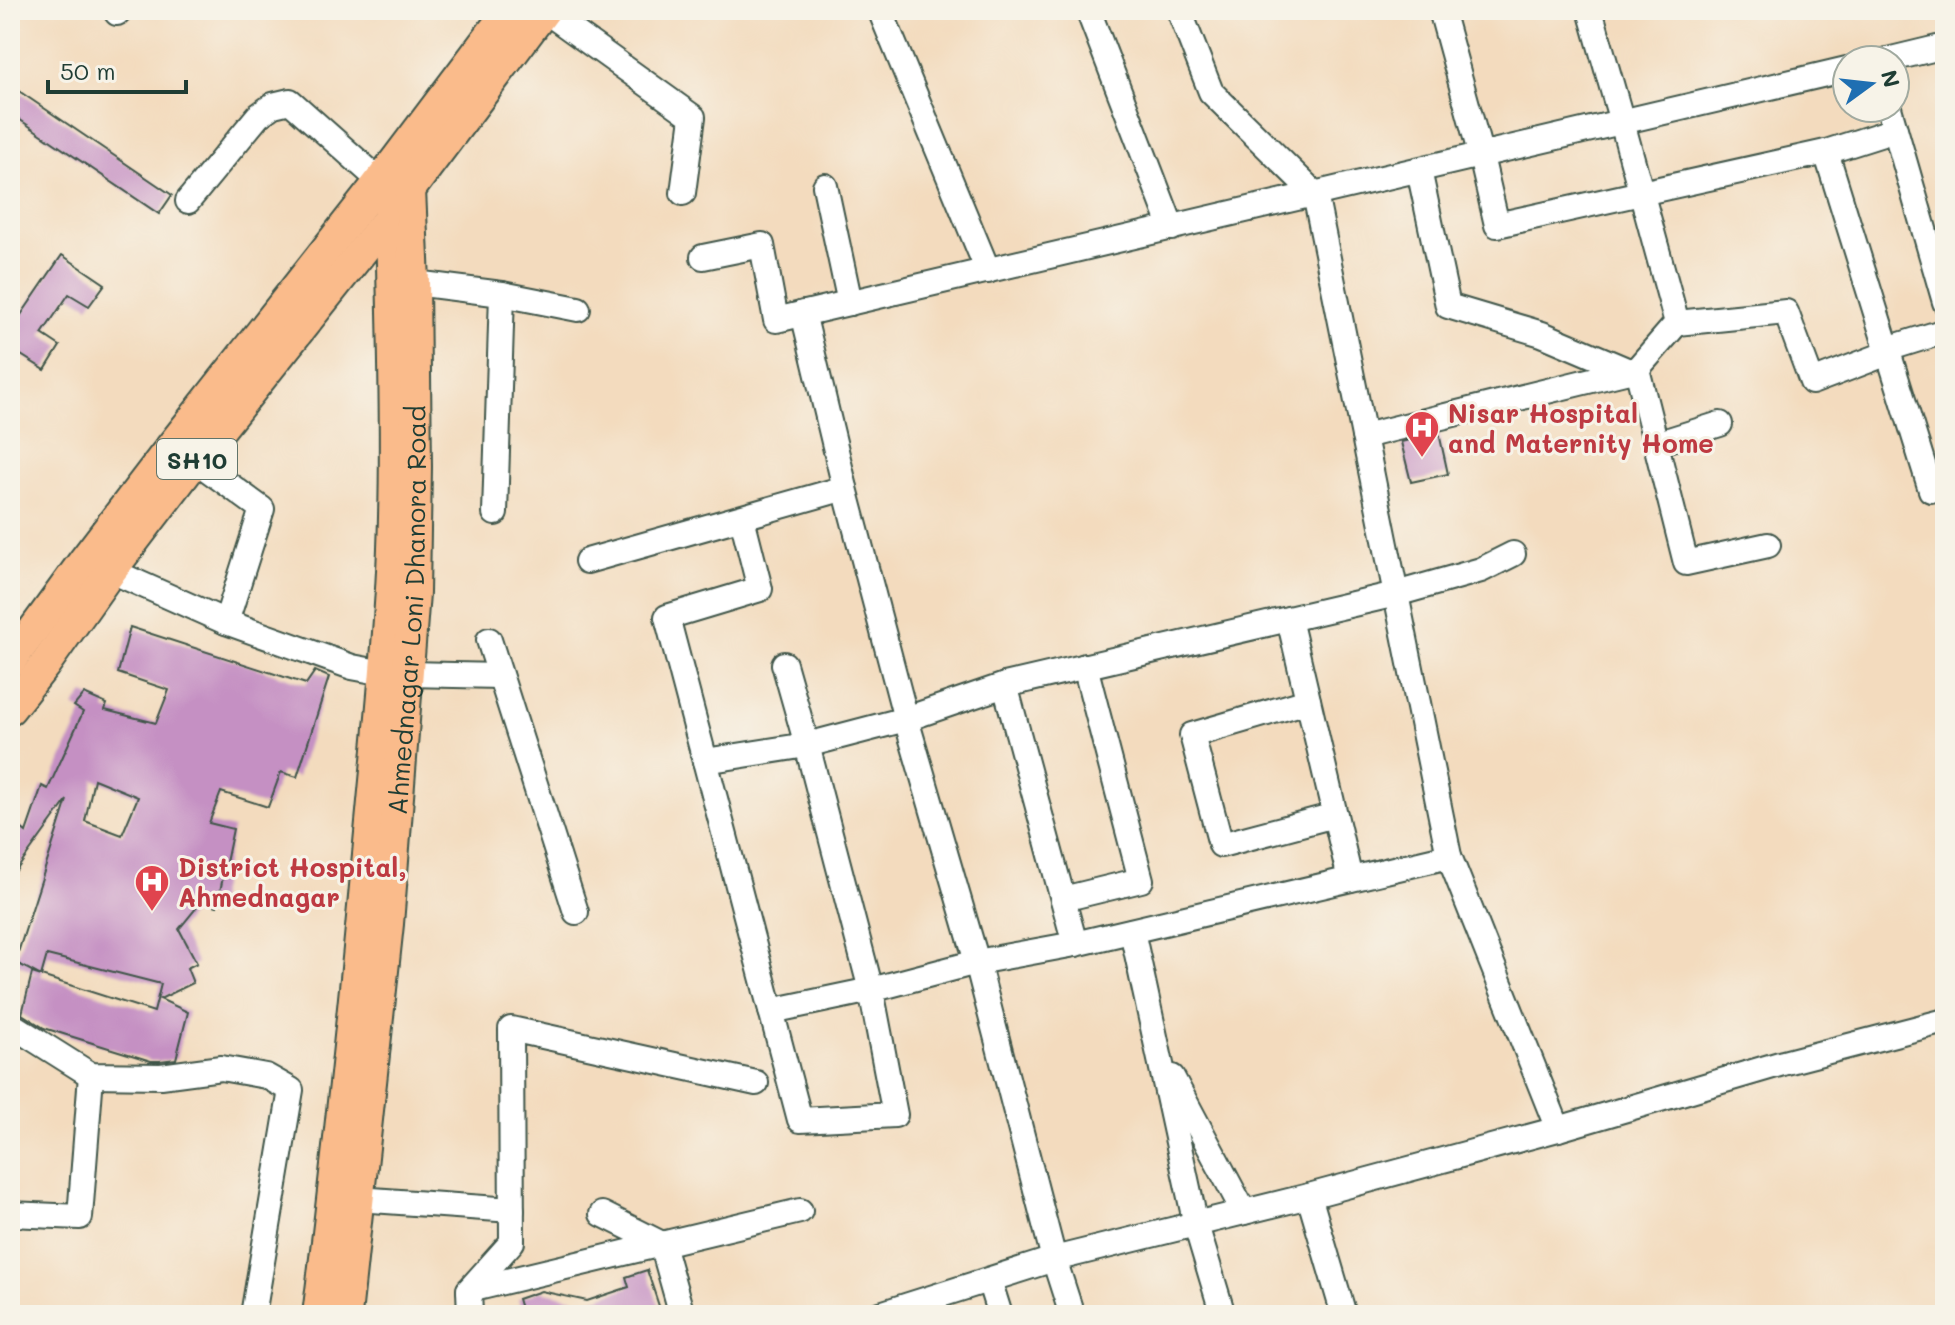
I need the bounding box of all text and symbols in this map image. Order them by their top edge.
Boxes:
scale bar [48,44,186,94]
north arrow [1831,44,1911,124]
text: 50 m [60,55,116,86]
text: N [1875,67,1907,91]
place label: Nisar Hospital and Maternity Home [1448,396,1714,460]
street label: Ahmednagar Loni Dhanora Road [380,405,433,816]
hospital icon: Nisar Hospital and Maternity Home [1403,409,1441,459]
road number: SH10 [157,439,237,479]
place label: District Hospital, Ahmednagar [178,850,406,914]
hospital icon: District Hospital, Ahmednagar [133,863,171,913]

